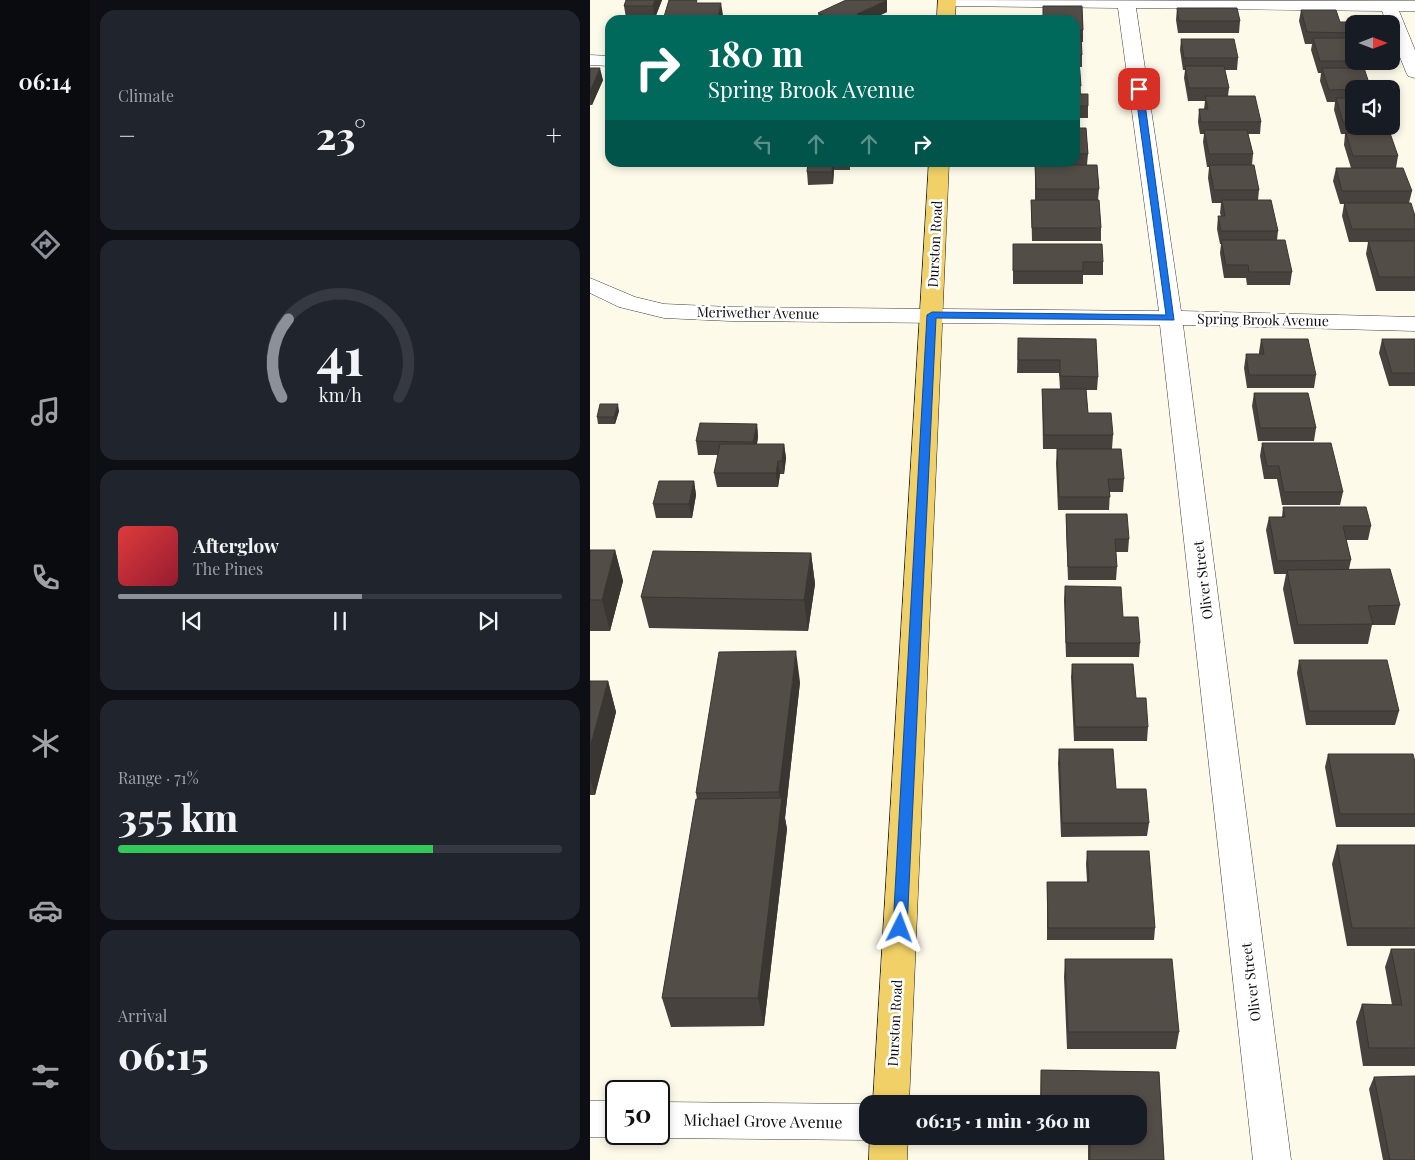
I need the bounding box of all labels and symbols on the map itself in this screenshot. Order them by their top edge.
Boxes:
north arrow [1345,15,1400,70]
pin [1118,68,1160,110]
street label: Durston Road [923,200,946,288]
street label: Meriwether Avenue [697,302,819,323]
street label: Spring Brook Avenue [1197,309,1329,330]
street label: Oliver Street [1188,539,1217,621]
position arrow [873,901,925,953]
street label: Oliver Street [1236,941,1265,1023]
street label: Durston Road [883,979,906,1067]
speed limit sign: 50 [605,1080,670,1145]
street label: Michael Grove Avenue [683,1109,843,1132]

